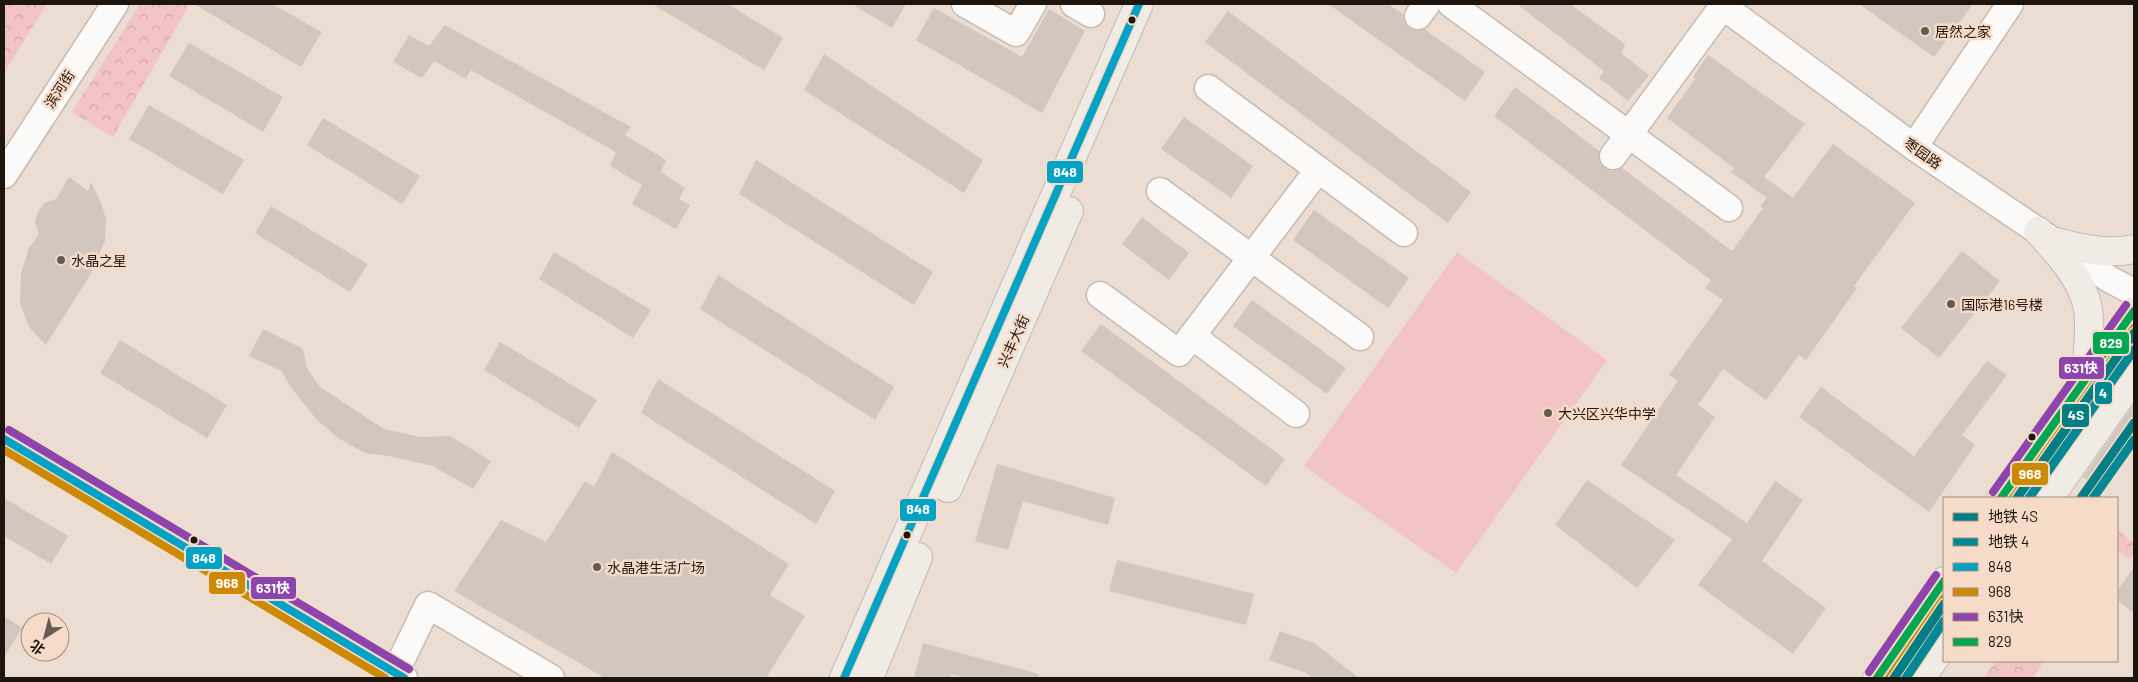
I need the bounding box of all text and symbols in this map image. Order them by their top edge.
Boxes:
unlabelled marker [1127,15,1137,25]
place label: 居然之家 [1935,23,1991,40]
marker: 居然之家 [1919,25,1931,37]
street label: 滨河街 [40,67,78,111]
street label: 枣园路 [1901,134,1945,172]
line badge: 848 [1046,160,1084,184]
text: 848 [1053,163,1077,180]
place label: 水晶之星 [71,252,127,269]
marker: 水晶之星 [55,254,67,266]
place label: 国际港16号楼 [1961,296,2043,313]
marker: 国际港16号楼 [1945,298,1957,310]
street label: 兴丰大街 [994,312,1032,370]
line badge: 829 [2092,331,2130,355]
text: 829 [2100,334,2122,351]
line badge: 631快 [2058,356,2105,380]
text: 631快 [2064,359,2098,376]
line badge: 4 [2094,381,2113,405]
text: 4 [2099,384,2107,401]
line badge: 4S [2061,403,2090,428]
place label: 大兴区兴华中学 [1558,405,1656,422]
text: 4S [2068,406,2084,423]
marker: 大兴区兴华中学 [1542,407,1554,419]
unlabelled marker [2027,432,2037,442]
line badge: 968 [2011,462,2049,486]
text: 968 [2019,465,2042,482]
legend [1943,497,2118,662]
line badge: 848 [899,498,937,522]
text: 848 [906,500,930,517]
text: 地铁 4S [1988,507,2038,525]
unlabelled marker [902,530,912,540]
text: 地铁 4 [1988,532,2029,550]
unlabelled marker [189,535,199,545]
line badge: 848 [185,546,223,570]
text: 848 [192,549,216,566]
text: 848 [1988,557,2012,575]
place label: 水晶港生活广场 [607,559,705,576]
marker: 水晶港生活广场 [591,561,603,573]
line badge: 968 [208,571,246,595]
text: 968 [216,574,239,591]
line badge: 631快 [250,576,297,600]
text: 631快 [256,579,290,596]
text: 968 [1988,582,2011,600]
text: 631快 [1988,607,2024,625]
north arrow [20,612,70,662]
text: 829 [1988,632,2012,650]
text: 北 [26,637,48,659]

